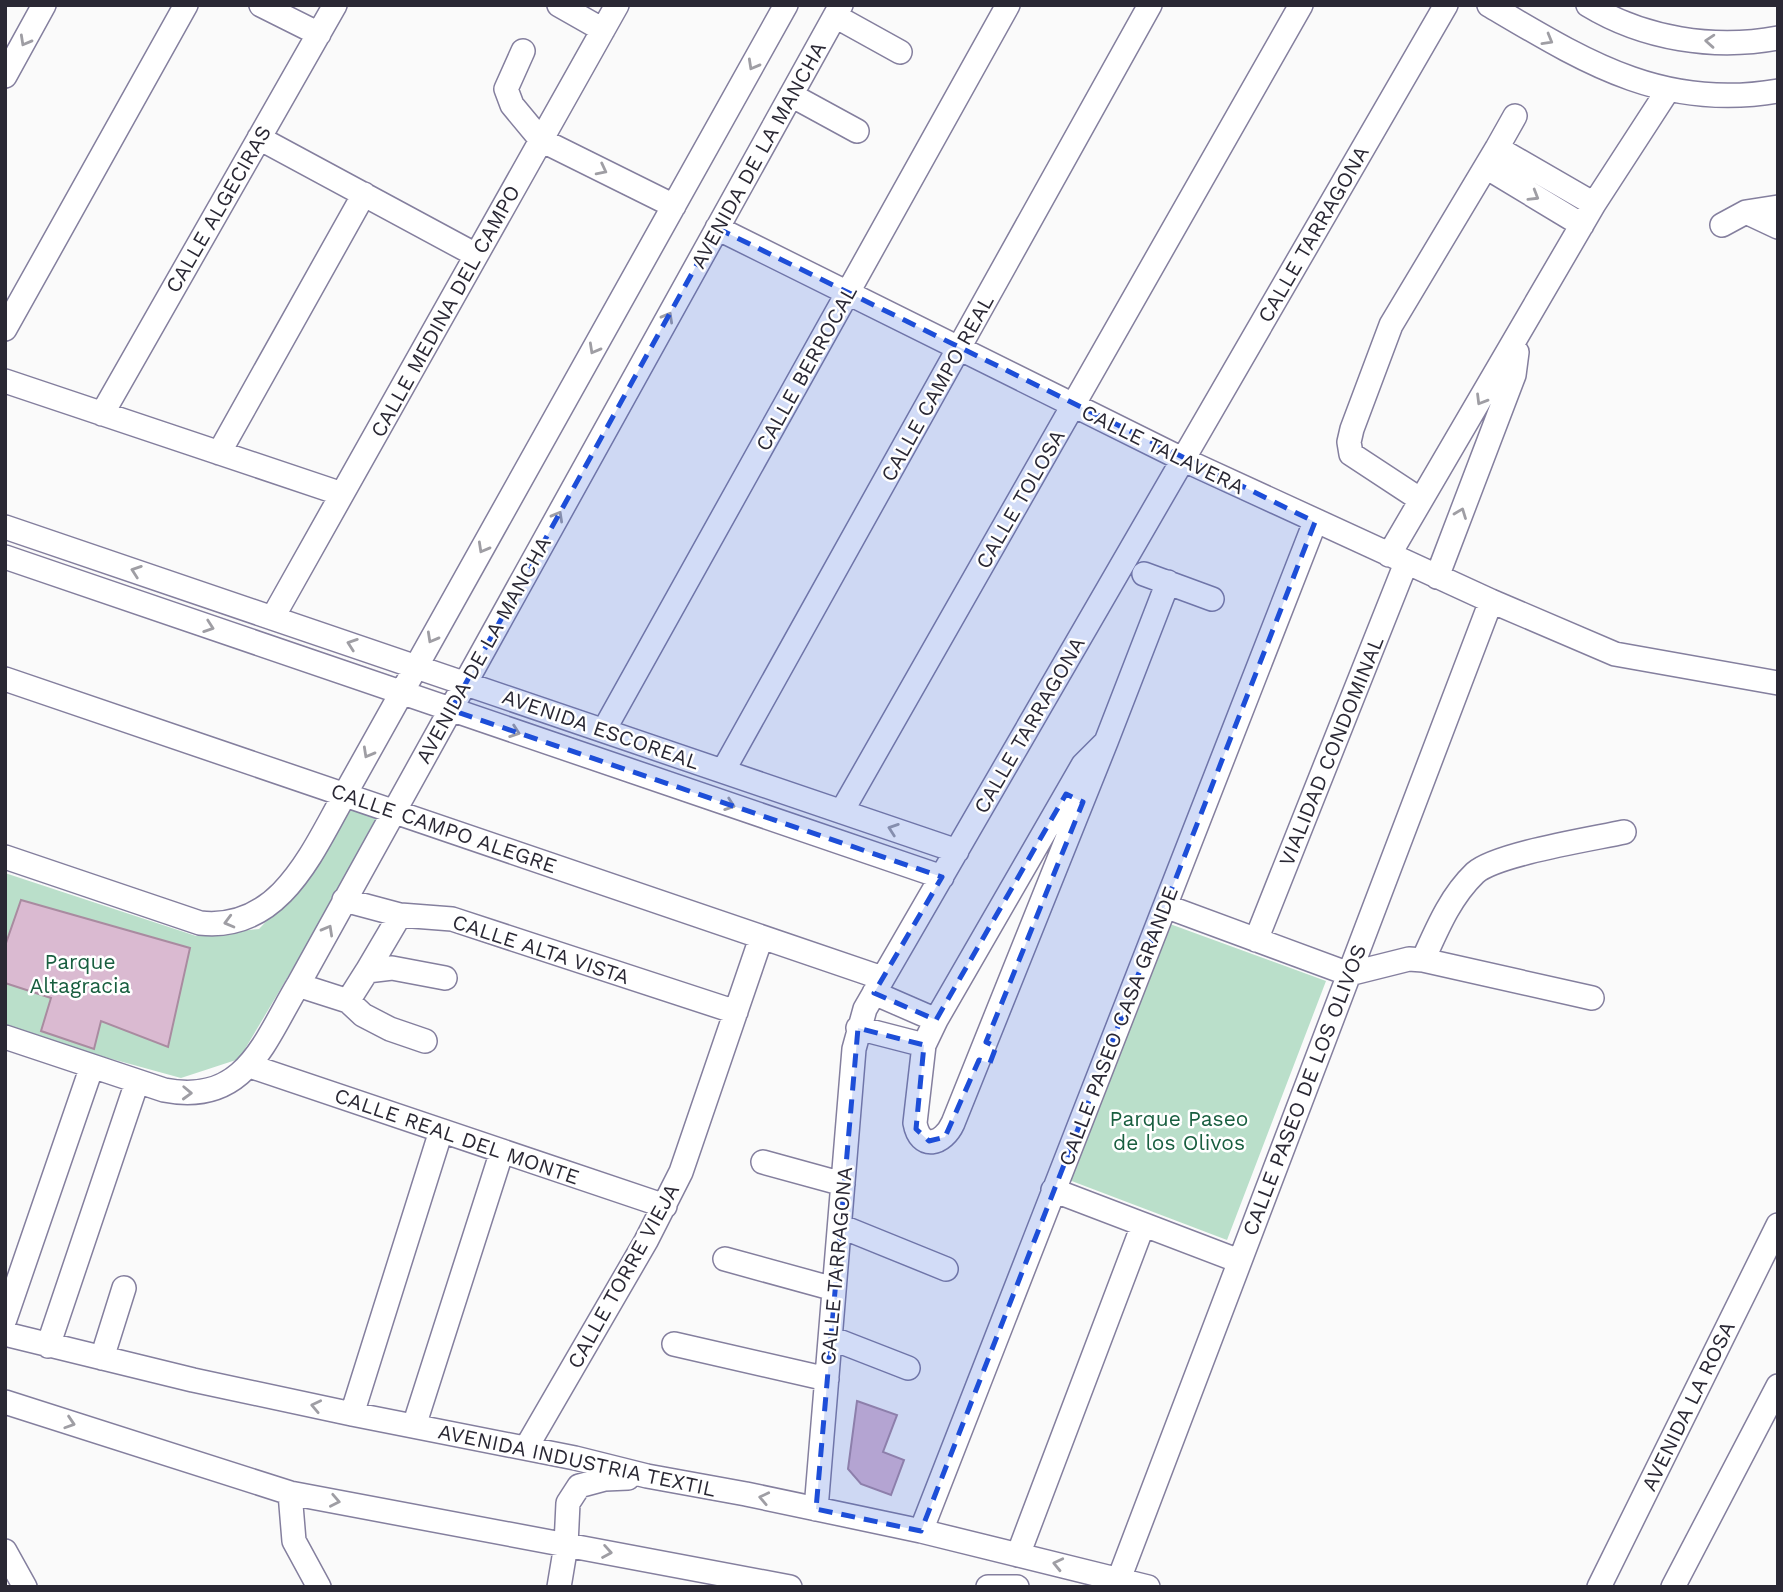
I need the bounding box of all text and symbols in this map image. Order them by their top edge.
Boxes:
one-way arrow [1540,32,1553,45]
one-way arrow [20,33,33,46]
one-way arrow [1704,34,1715,49]
street label: AVENIDA DE LA MANCHA [685,37,831,273]
one-way arrow [748,58,761,70]
street label: CALLE ALGECIRAS [160,121,276,297]
street label: CALLE TARRAGONA [1252,141,1374,327]
one-way arrow [595,162,607,176]
street label: CALLE MEDINA DEL CAMPO [365,180,525,442]
one-way arrow [1527,188,1540,201]
street label: CALLE BERROCAL [750,281,862,455]
street label: CALLE CAMPO REAL [875,290,999,486]
one-way arrow [660,311,673,324]
one-way arrow [589,342,602,354]
one-way arrow [1476,393,1489,406]
street label: CALLE TALAVERA [1078,399,1249,499]
street label: CALLE TOLOSA [970,425,1070,573]
one-way arrow [1453,508,1467,520]
one-way arrow [550,510,563,523]
street label: AVENIDA DE LA MANCHA [410,532,556,768]
one-way arrow [478,540,491,553]
one-way arrow [131,565,143,579]
one-way arrow [202,619,214,633]
one-way arrow [427,631,440,643]
street label: CALLE TARRAGONA [968,632,1090,818]
street label: VIALIDAD CONDOMINAL [1273,632,1389,870]
one-way arrow [346,638,359,652]
street label: AVENIDA ESCOREAL [499,684,703,774]
one-way arrow [509,724,521,738]
one-way arrow [363,745,376,758]
street label: CALLE CAMPO ALEGRE [328,778,560,878]
one-way arrow [724,797,736,811]
one-way arrow [887,822,899,837]
street label: CALLE PASEO CASA GRANDE [1053,883,1183,1169]
street label: CALLE ALTA VISTA [449,909,633,989]
one-way arrow [223,914,235,928]
one-way arrow [320,924,333,937]
street label: CALLE PASEO DE LOS OLIVOS [1237,941,1371,1239]
park label: Parque Altagracia [29,949,131,998]
street label: CALLE REAL DEL MONTE [331,1082,583,1190]
one-way arrow [182,1085,193,1100]
park label: Parque Paseo de los Olivos [1110,1106,1248,1155]
street label: CALLE TARRAGONA [815,1165,857,1366]
street label: CALLE TORRE VIEJA [562,1179,684,1373]
street label: AVENIDA LA ROSA [1636,1317,1740,1495]
one-way arrow [310,1400,322,1415]
one-way arrow [64,1414,76,1429]
street label: AVENIDA INDUSTRIA TEXTIL [436,1418,718,1502]
one-way arrow [758,1491,770,1506]
one-way arrow [329,1493,341,1508]
one-way arrow [601,1544,613,1559]
one-way arrow [1052,1558,1064,1572]

